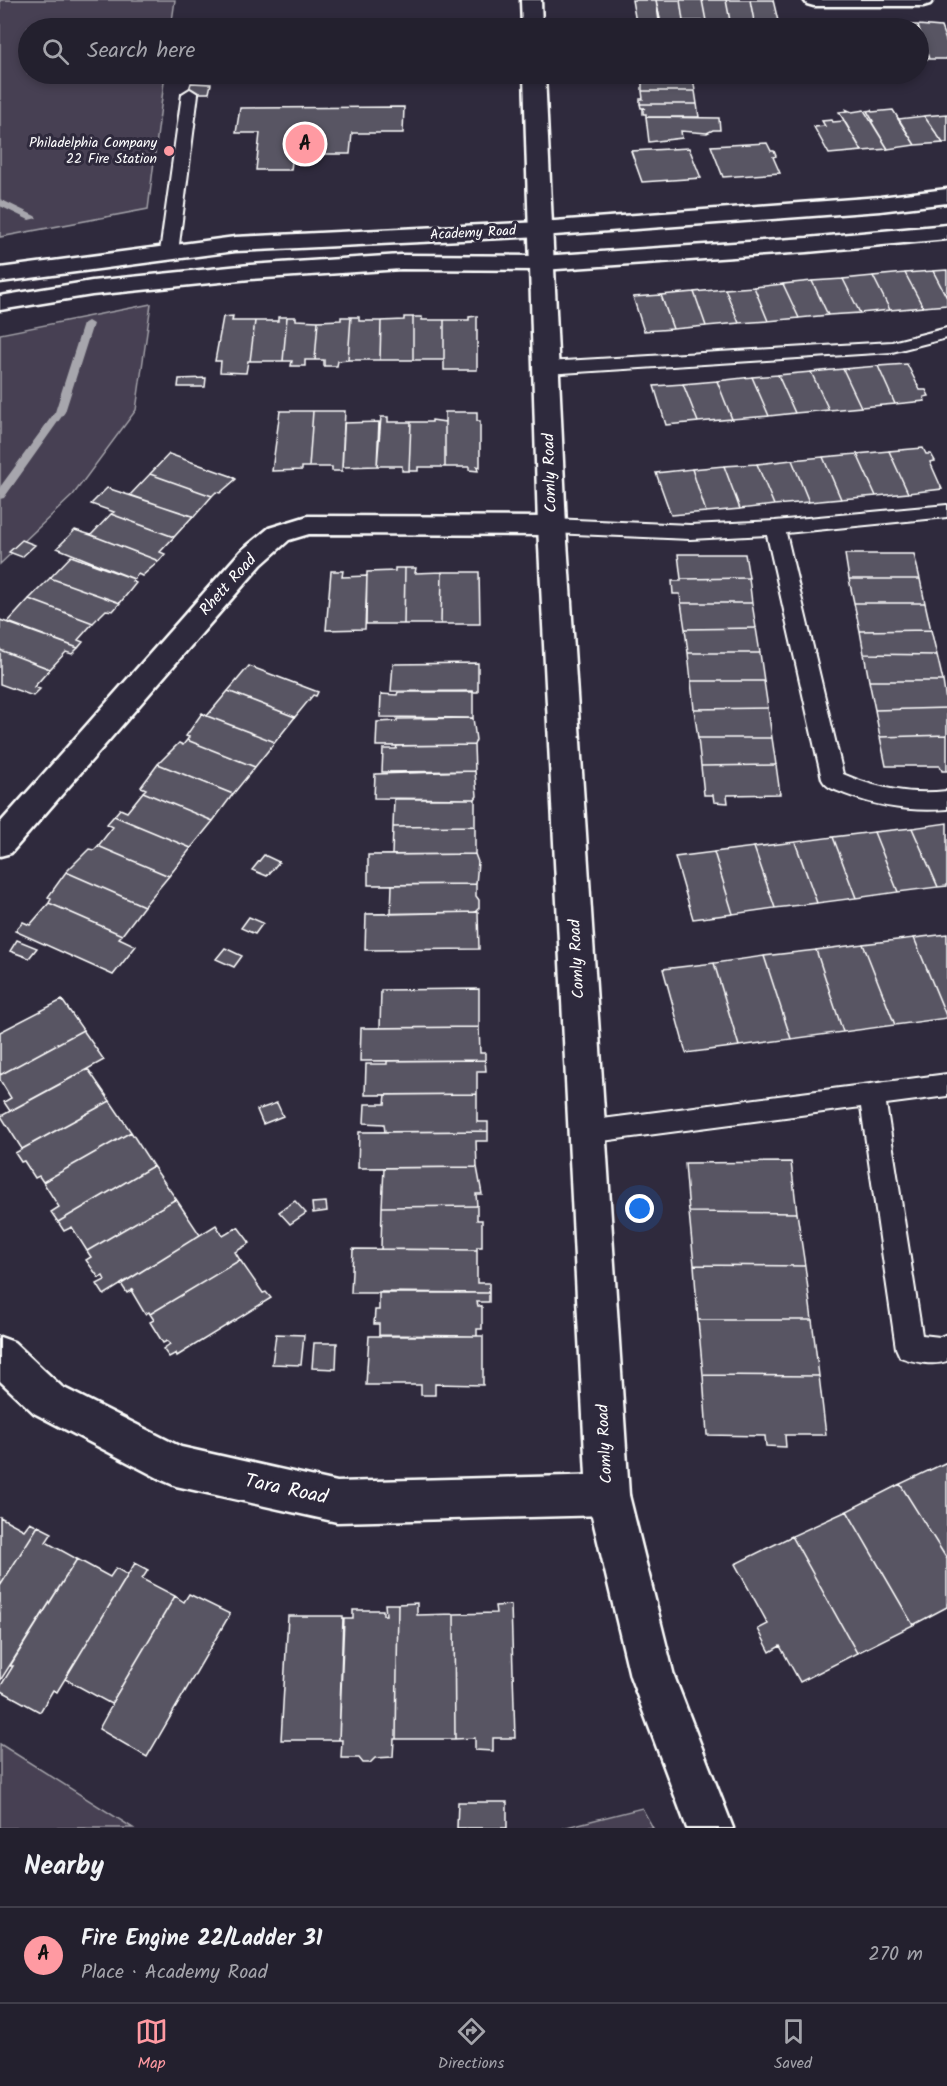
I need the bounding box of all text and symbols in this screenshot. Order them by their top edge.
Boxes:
search box [18,18,929,84]
text: Search here [87,34,195,69]
icon: search [39,35,72,68]
pin: A [286,122,324,166]
place label: Philadelphia Company 22 Fire Station [29,132,157,170]
marker: Philadelphia Company 22 Fire Station [162,144,176,158]
street label: Academy Road [429,220,518,246]
street label: Comly Road [536,432,564,513]
street label: Rhett Road [193,548,263,622]
street label: Comly Road [562,918,592,999]
your location [625,1194,654,1223]
street label: Comly Road [590,1403,620,1484]
street label: Tara Road [241,1466,332,1515]
text: Nearby [24,1846,104,1888]
text: Fire Engine 22/Ladder 31 [81,1922,322,1957]
text: A [37,1939,50,1971]
text: 270 m [868,1939,923,1971]
text: Place · Academy Road [81,1957,268,1989]
tab: Map [135,2015,168,2076]
tab: Directions [438,2015,504,2076]
tab: Saved [774,2015,812,2076]

